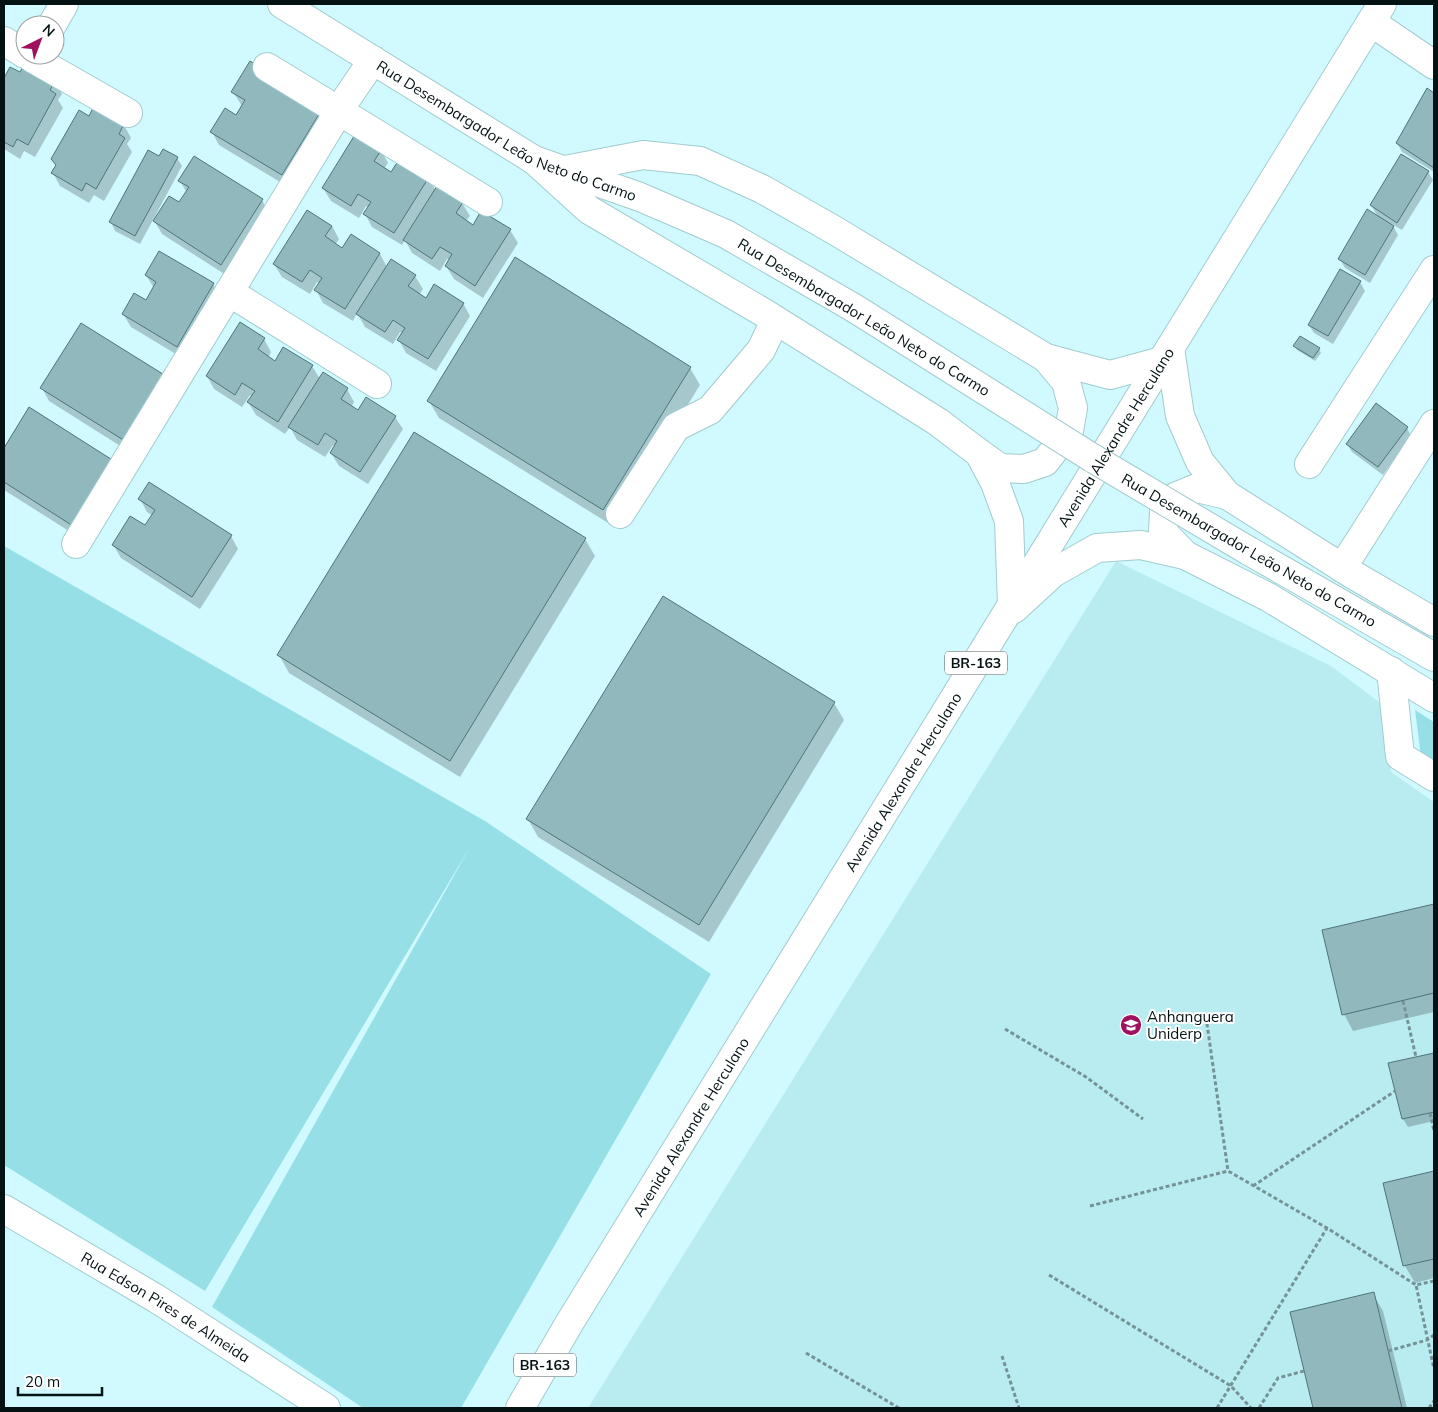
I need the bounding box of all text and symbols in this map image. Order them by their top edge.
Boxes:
north arrow [15,15,65,65]
text: N [39,20,59,41]
street label: Rua Desembargador Leão Neto do Carmo [373,56,639,205]
street label: Rua Desembargador Leão Neto do Carmo [734,234,994,400]
street label: Avenida Alexandre Herculano [1053,344,1178,530]
street label: Rua Desembargador Leão Neto do Carmo [1118,469,1380,631]
road number: BR-163 [945,651,1007,674]
street label: Avenida Alexandre Herculano [840,689,965,875]
place label: Anhanguera Uniderp [1147,1007,1234,1043]
school or university icon: Anhanguera Uniderp [1119,1013,1143,1037]
street label: Avenida Alexandre Herculano [628,1033,753,1220]
street label: Rua Edson Pires de Almeida [78,1247,254,1366]
road number: BR-163 [514,1354,576,1376]
scale bar [18,1364,101,1396]
text: 20 m [25,1372,60,1391]

